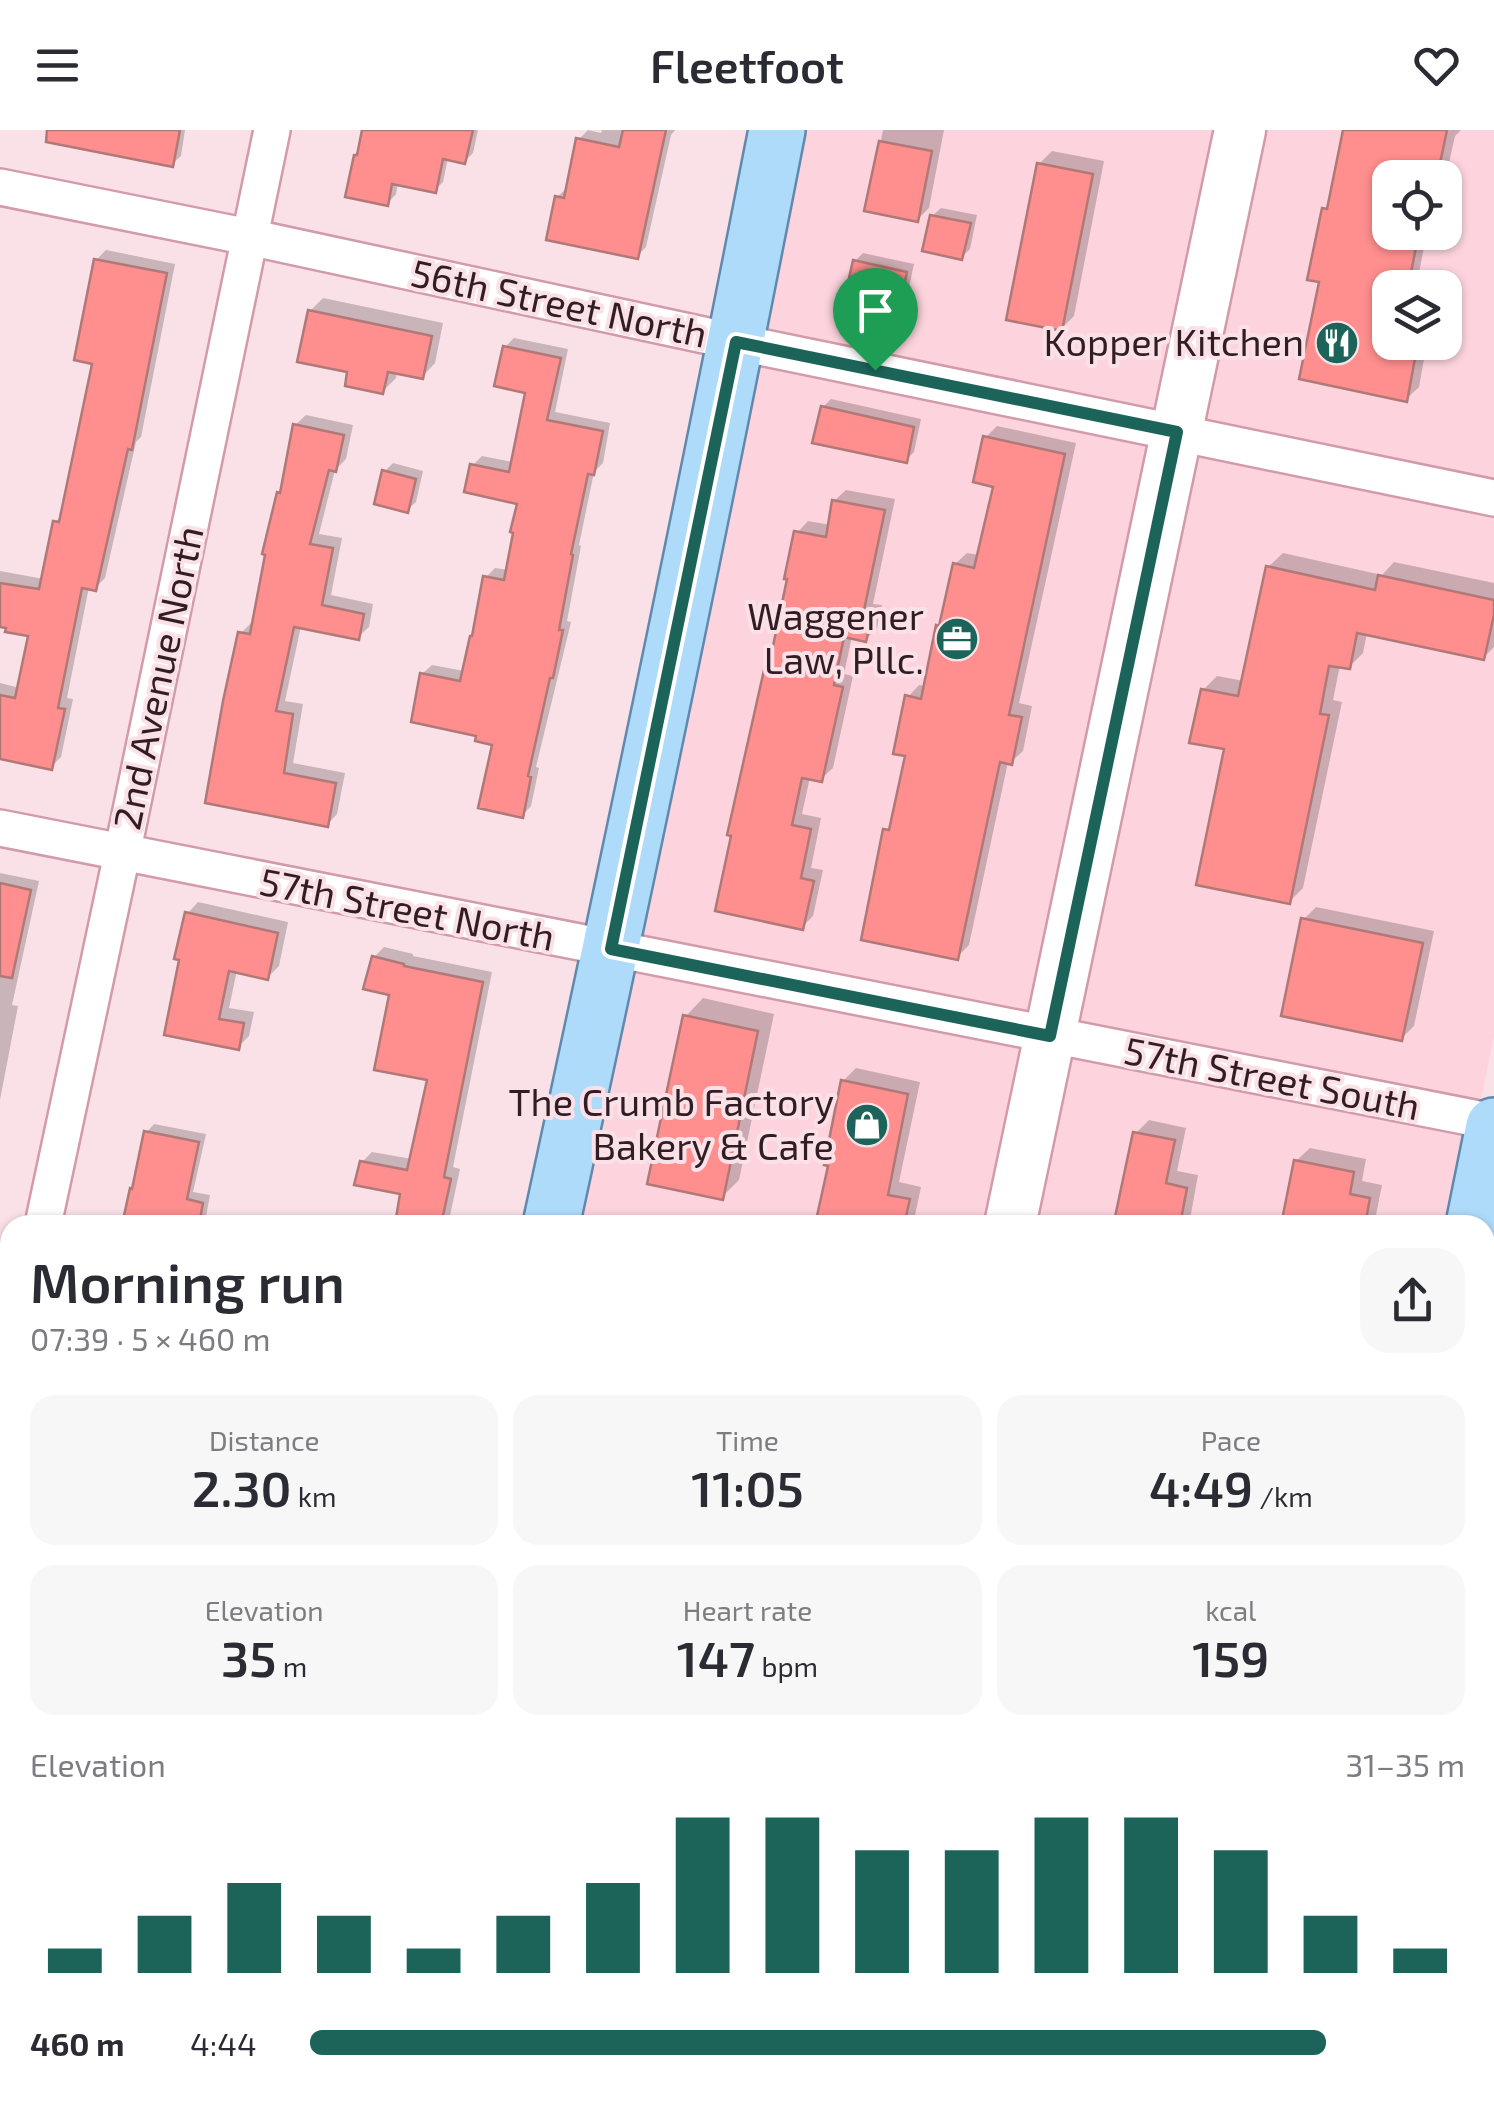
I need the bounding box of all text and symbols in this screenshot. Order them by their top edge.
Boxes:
icon: menu [30,38,85,93]
text: Fleetfoot [650,38,844,92]
icon: heart [1409,38,1464,93]
map controls [1372,160,1462,360]
button: locate [1372,160,1462,250]
street label: 56th Street North [407,248,712,356]
pin [833,268,918,371]
button: layers [1372,270,1462,360]
icon: arrive [848,283,903,338]
place label: Kopper Kitchen [1044,318,1304,364]
restaurant icon: Kopper Kitchen [1314,320,1360,366]
street label: 2nd Avenue North [102,522,212,833]
place label: Waggener Law, Pllc. [747,592,924,682]
office icon: Waggener Law, Pllc. [934,616,980,662]
street label: 57th Street North [256,857,559,959]
street label: 57th Street South [1121,1026,1424,1128]
place label: The Crumb Factory Bakery & Cafe [509,1078,834,1168]
shop icon: The Crumb Factory Bakery & Cafe [844,1102,890,1148]
text: Morning run [30,1248,345,1314]
button: share [1360,1248,1465,1353]
text: 07:39 · 5 × 460 m [30,1319,271,1357]
text: Distance [209,1423,319,1457]
text: Time [716,1423,779,1457]
text: Pace [1201,1423,1261,1457]
text: 2.30 [192,1457,291,1517]
text: 11:05 [691,1457,804,1517]
text: 4:49 [1149,1457,1253,1517]
text: km [291,1479,336,1513]
text: /km [1253,1479,1313,1513]
text: Elevation [205,1593,324,1627]
text: Heart rate [683,1593,812,1627]
text: kcal [1205,1593,1256,1627]
text: 35 [221,1627,276,1687]
text: 147 [677,1627,755,1687]
text: 159 [1192,1627,1269,1687]
text: m [276,1649,307,1683]
text: bpm [755,1649,818,1683]
text: Elevation [30,1745,166,1783]
text: 31–35 m [1345,1745,1465,1783]
text: 460 m [30,2024,125,2062]
text: 4:44 [190,2024,257,2062]

